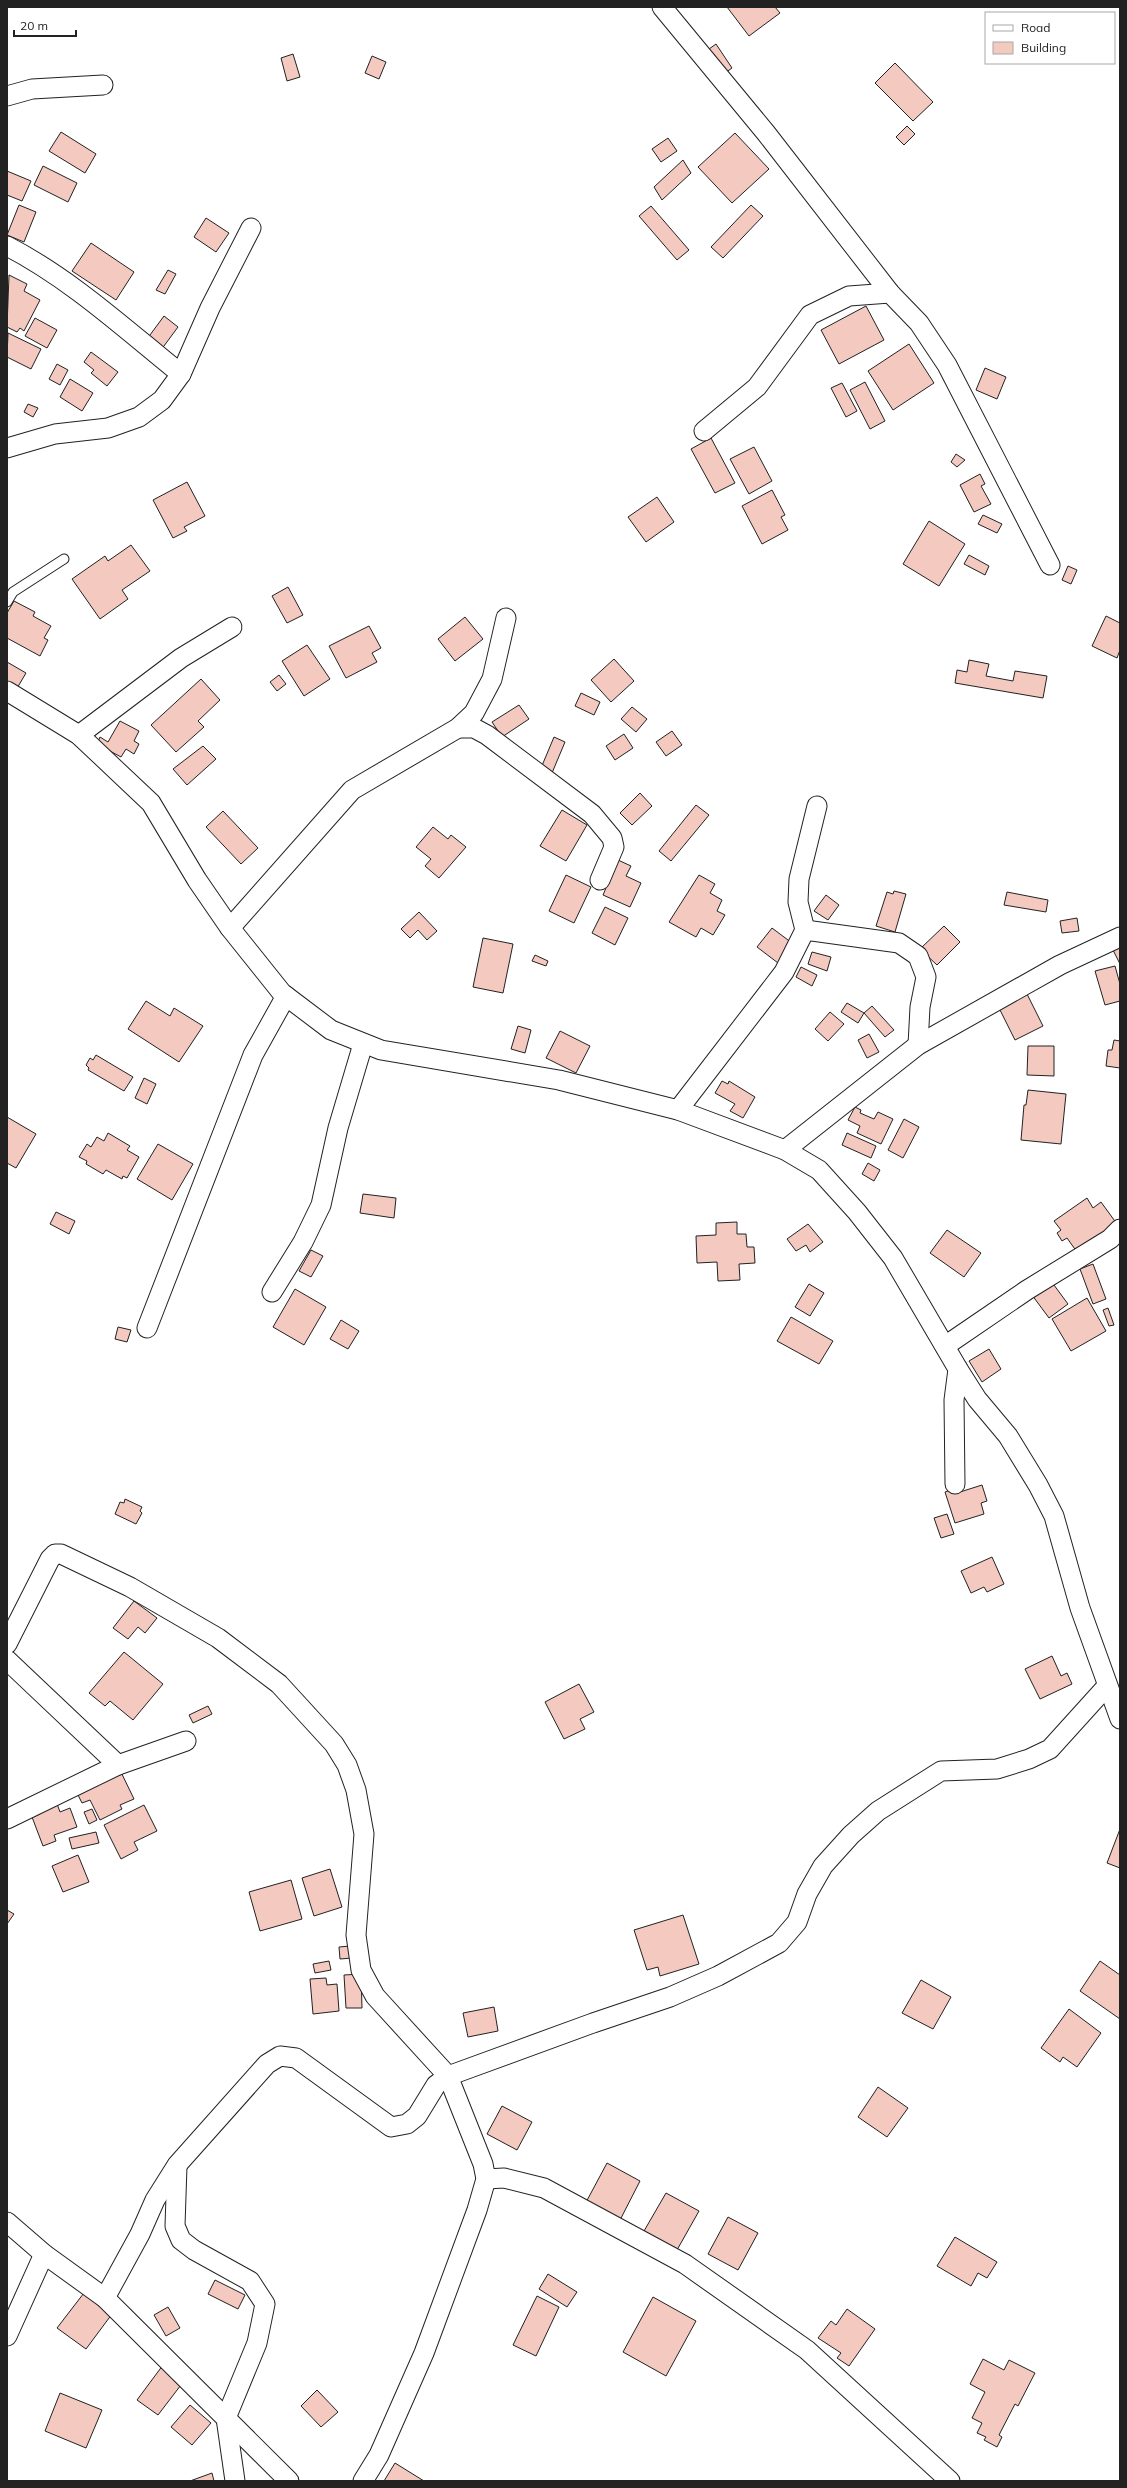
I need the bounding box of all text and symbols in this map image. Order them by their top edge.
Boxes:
scale bar [14,12,76,38]
legend [985,12,1115,64]
text: 20 m [20,18,48,33]
text: Road [1021,20,1050,35]
text: Building [1021,40,1066,55]

